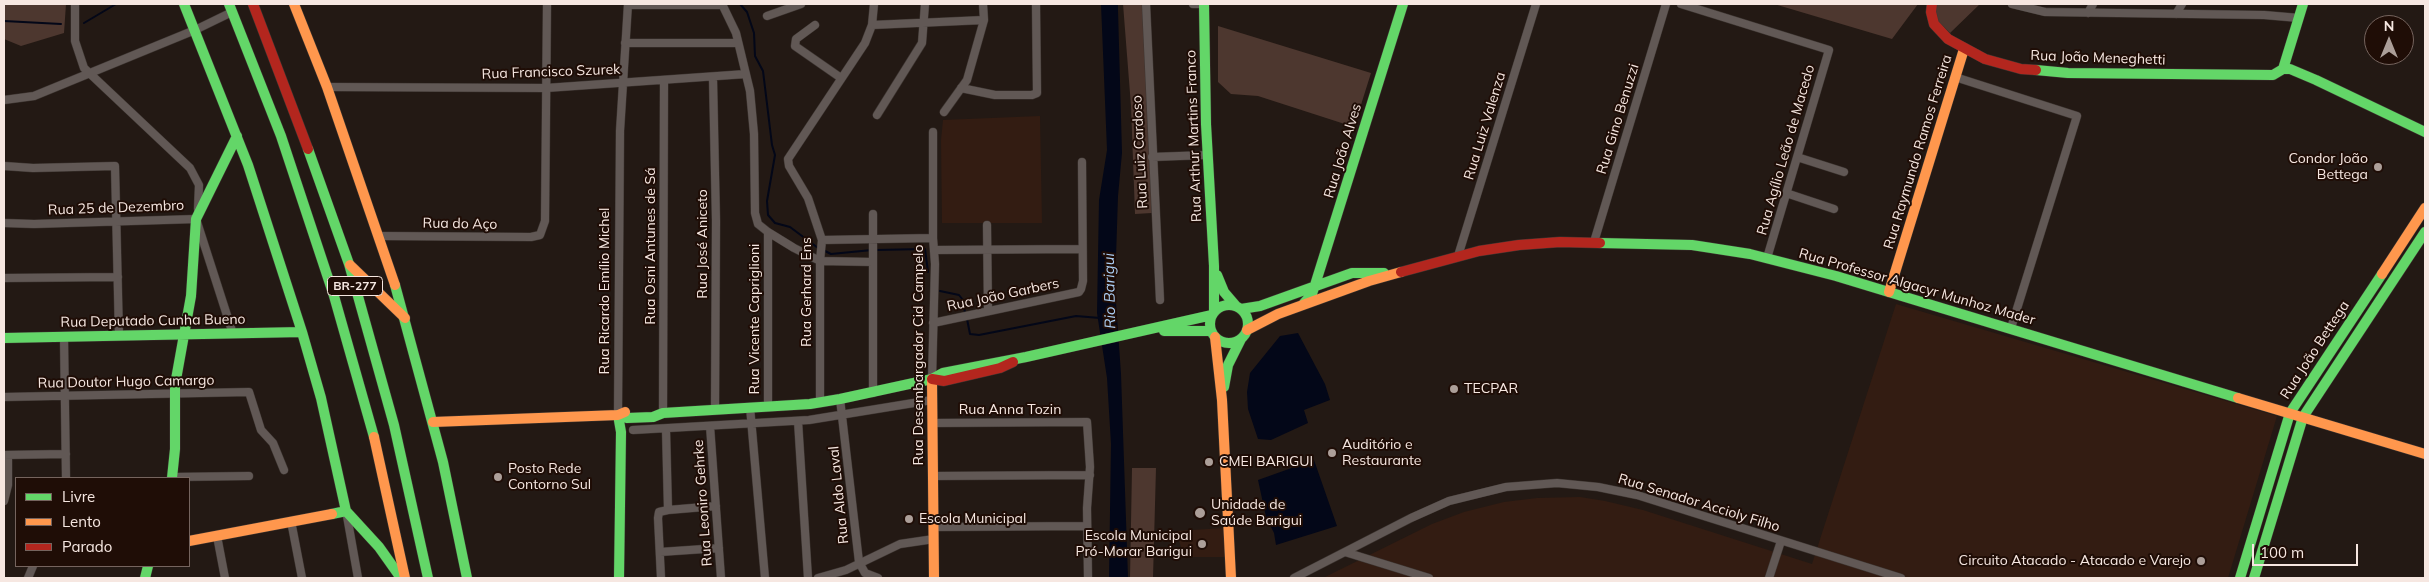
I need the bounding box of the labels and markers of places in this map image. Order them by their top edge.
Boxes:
place label: Condor João Bettega [2289,151,2368,184]
marker: Condor João Bettega [2372,161,2384,173]
place label: TECPAR [1464,381,1518,397]
marker: TECPAR [1448,383,1460,395]
place label: Auditório e Restaurante [1342,437,1421,470]
marker: Auditório e Restaurante [1326,447,1338,459]
place label: CMEI BARIGUI [1219,454,1313,470]
marker: CMEI BARIGUI [1203,456,1215,468]
place label: Posto Rede Contorno Sul [508,461,591,494]
marker: Posto Rede Contorno Sul [492,471,504,483]
place label: Unidade de Saúde Barigui [1211,497,1302,530]
marker: Unidade de Saúde Barigui [1193,506,1207,520]
place label: Escola Municipal [919,511,1026,527]
marker: Escola Municipal [903,513,915,525]
place label: Escola Municipal Pró-Morar Barigui [1075,528,1192,560]
marker: Escola Municipal Pró-Morar Barigui [1196,538,1208,550]
place label: Circuito Atacado - Atacado e Varejo [1959,553,2191,569]
marker: Circuito Atacado - Atacado e Varejo [2195,555,2207,567]

